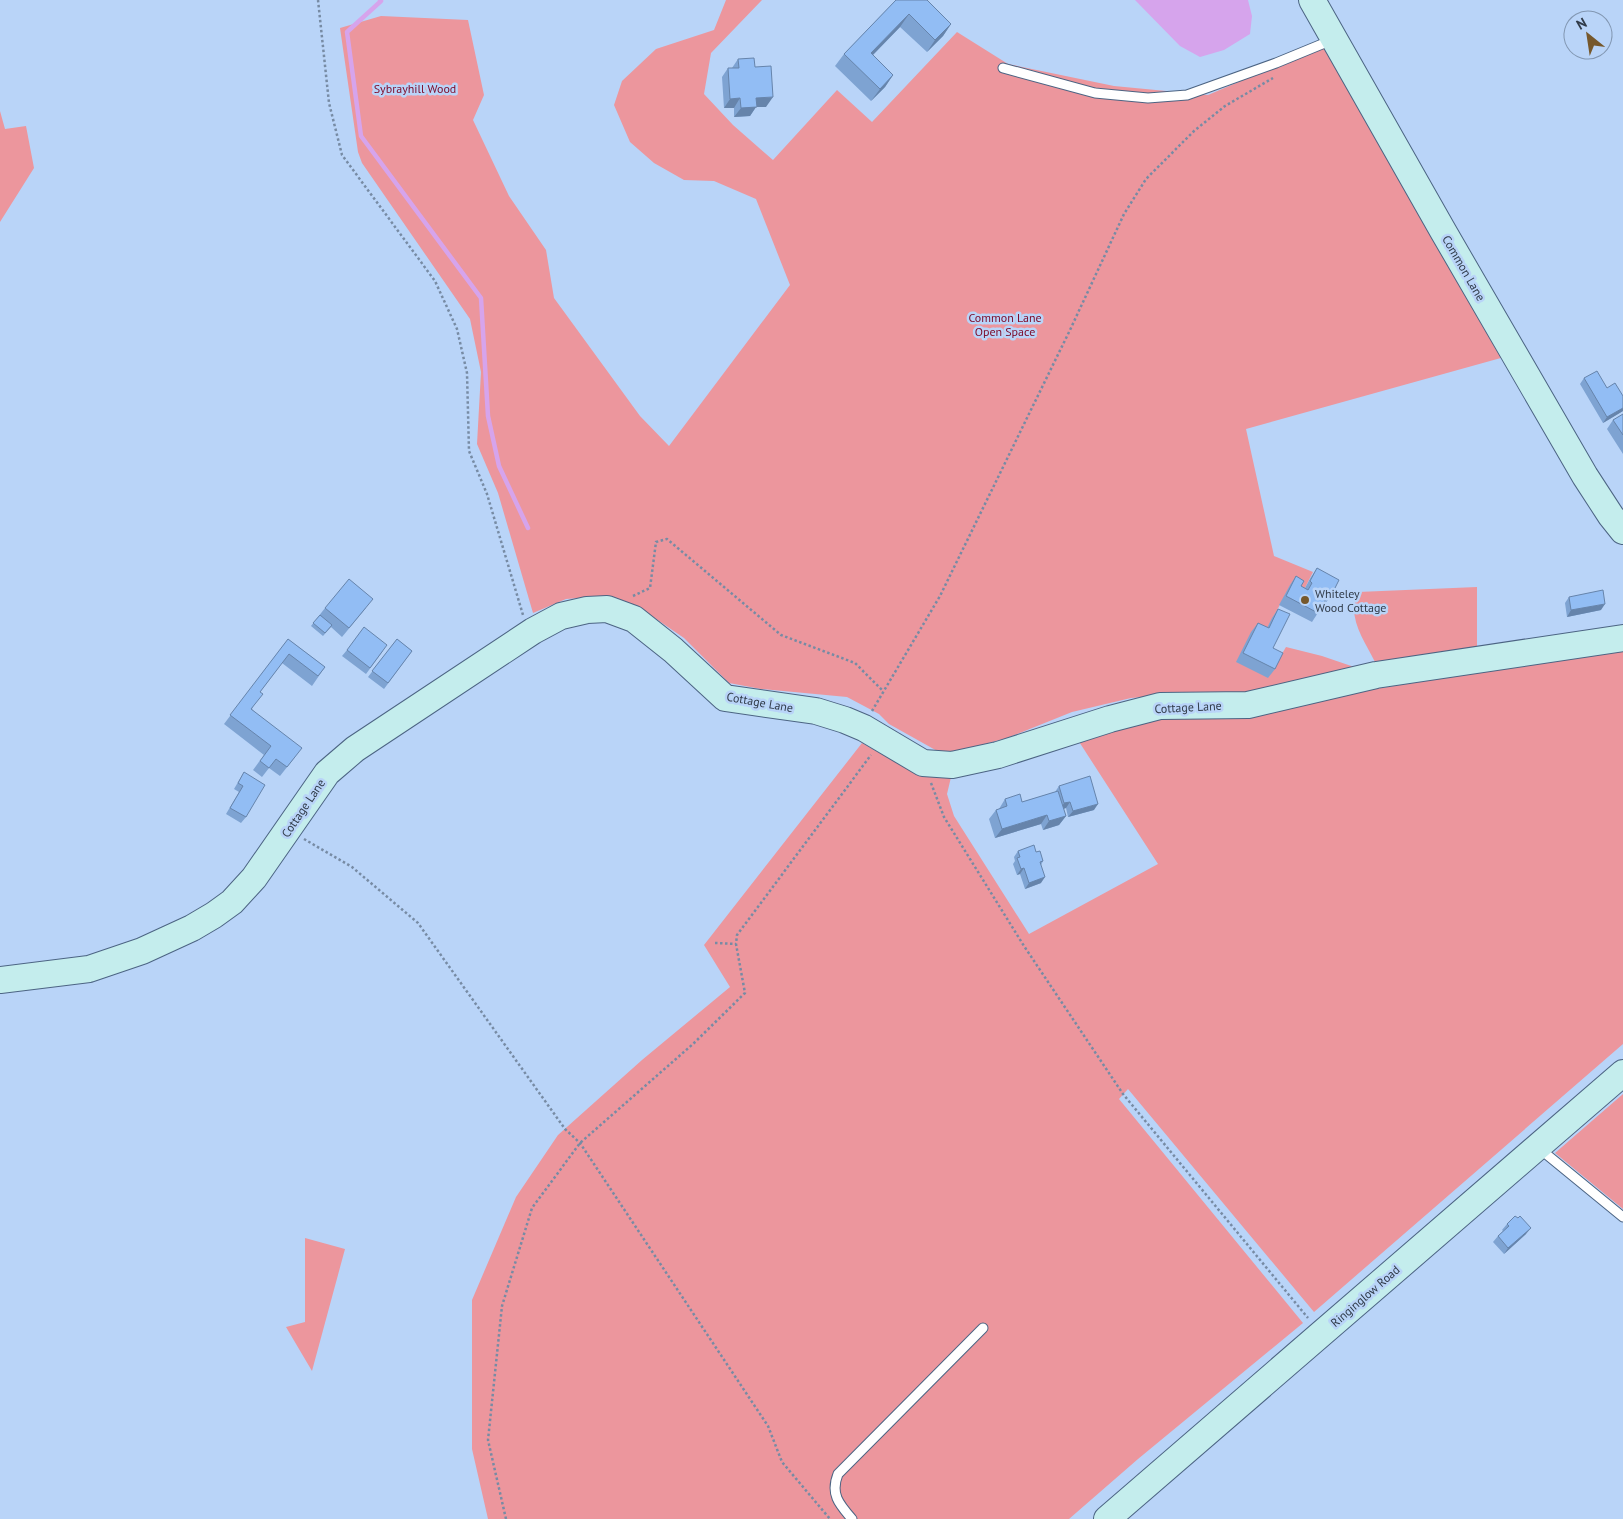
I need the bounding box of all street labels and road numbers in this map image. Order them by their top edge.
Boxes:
street label: Common Lane [1439,233,1489,303]
street label: Cottage Lane [726,689,794,715]
street label: Cottage Lane [1154,698,1222,716]
street label: Cottage Lane [278,776,328,840]
street label: Ringinglow Road [1327,1262,1403,1330]

